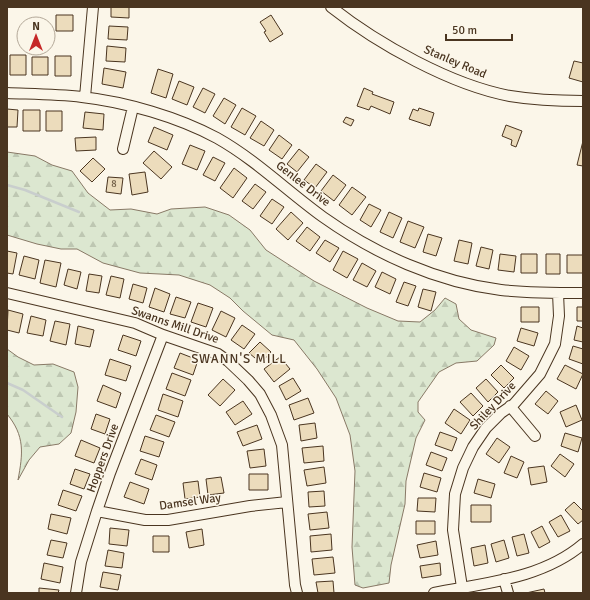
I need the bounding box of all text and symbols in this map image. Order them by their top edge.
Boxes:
north arrow [16,16,56,56]
scale bar [446,16,512,42]
text: N [32,20,40,33]
text: 50 m [452,23,477,38]
street label: Stanley Road [421,42,489,82]
street label: Genlee Drive [273,158,333,210]
house number: 8 [111,178,117,190]
street label: Swanns Mill Drive [129,303,221,347]
district label: SWANN'S MILL [191,351,287,367]
street label: Shiley Drive [467,379,519,433]
street label: Hoppers Drive [84,422,122,494]
street label: Damsel Way [158,490,222,514]

